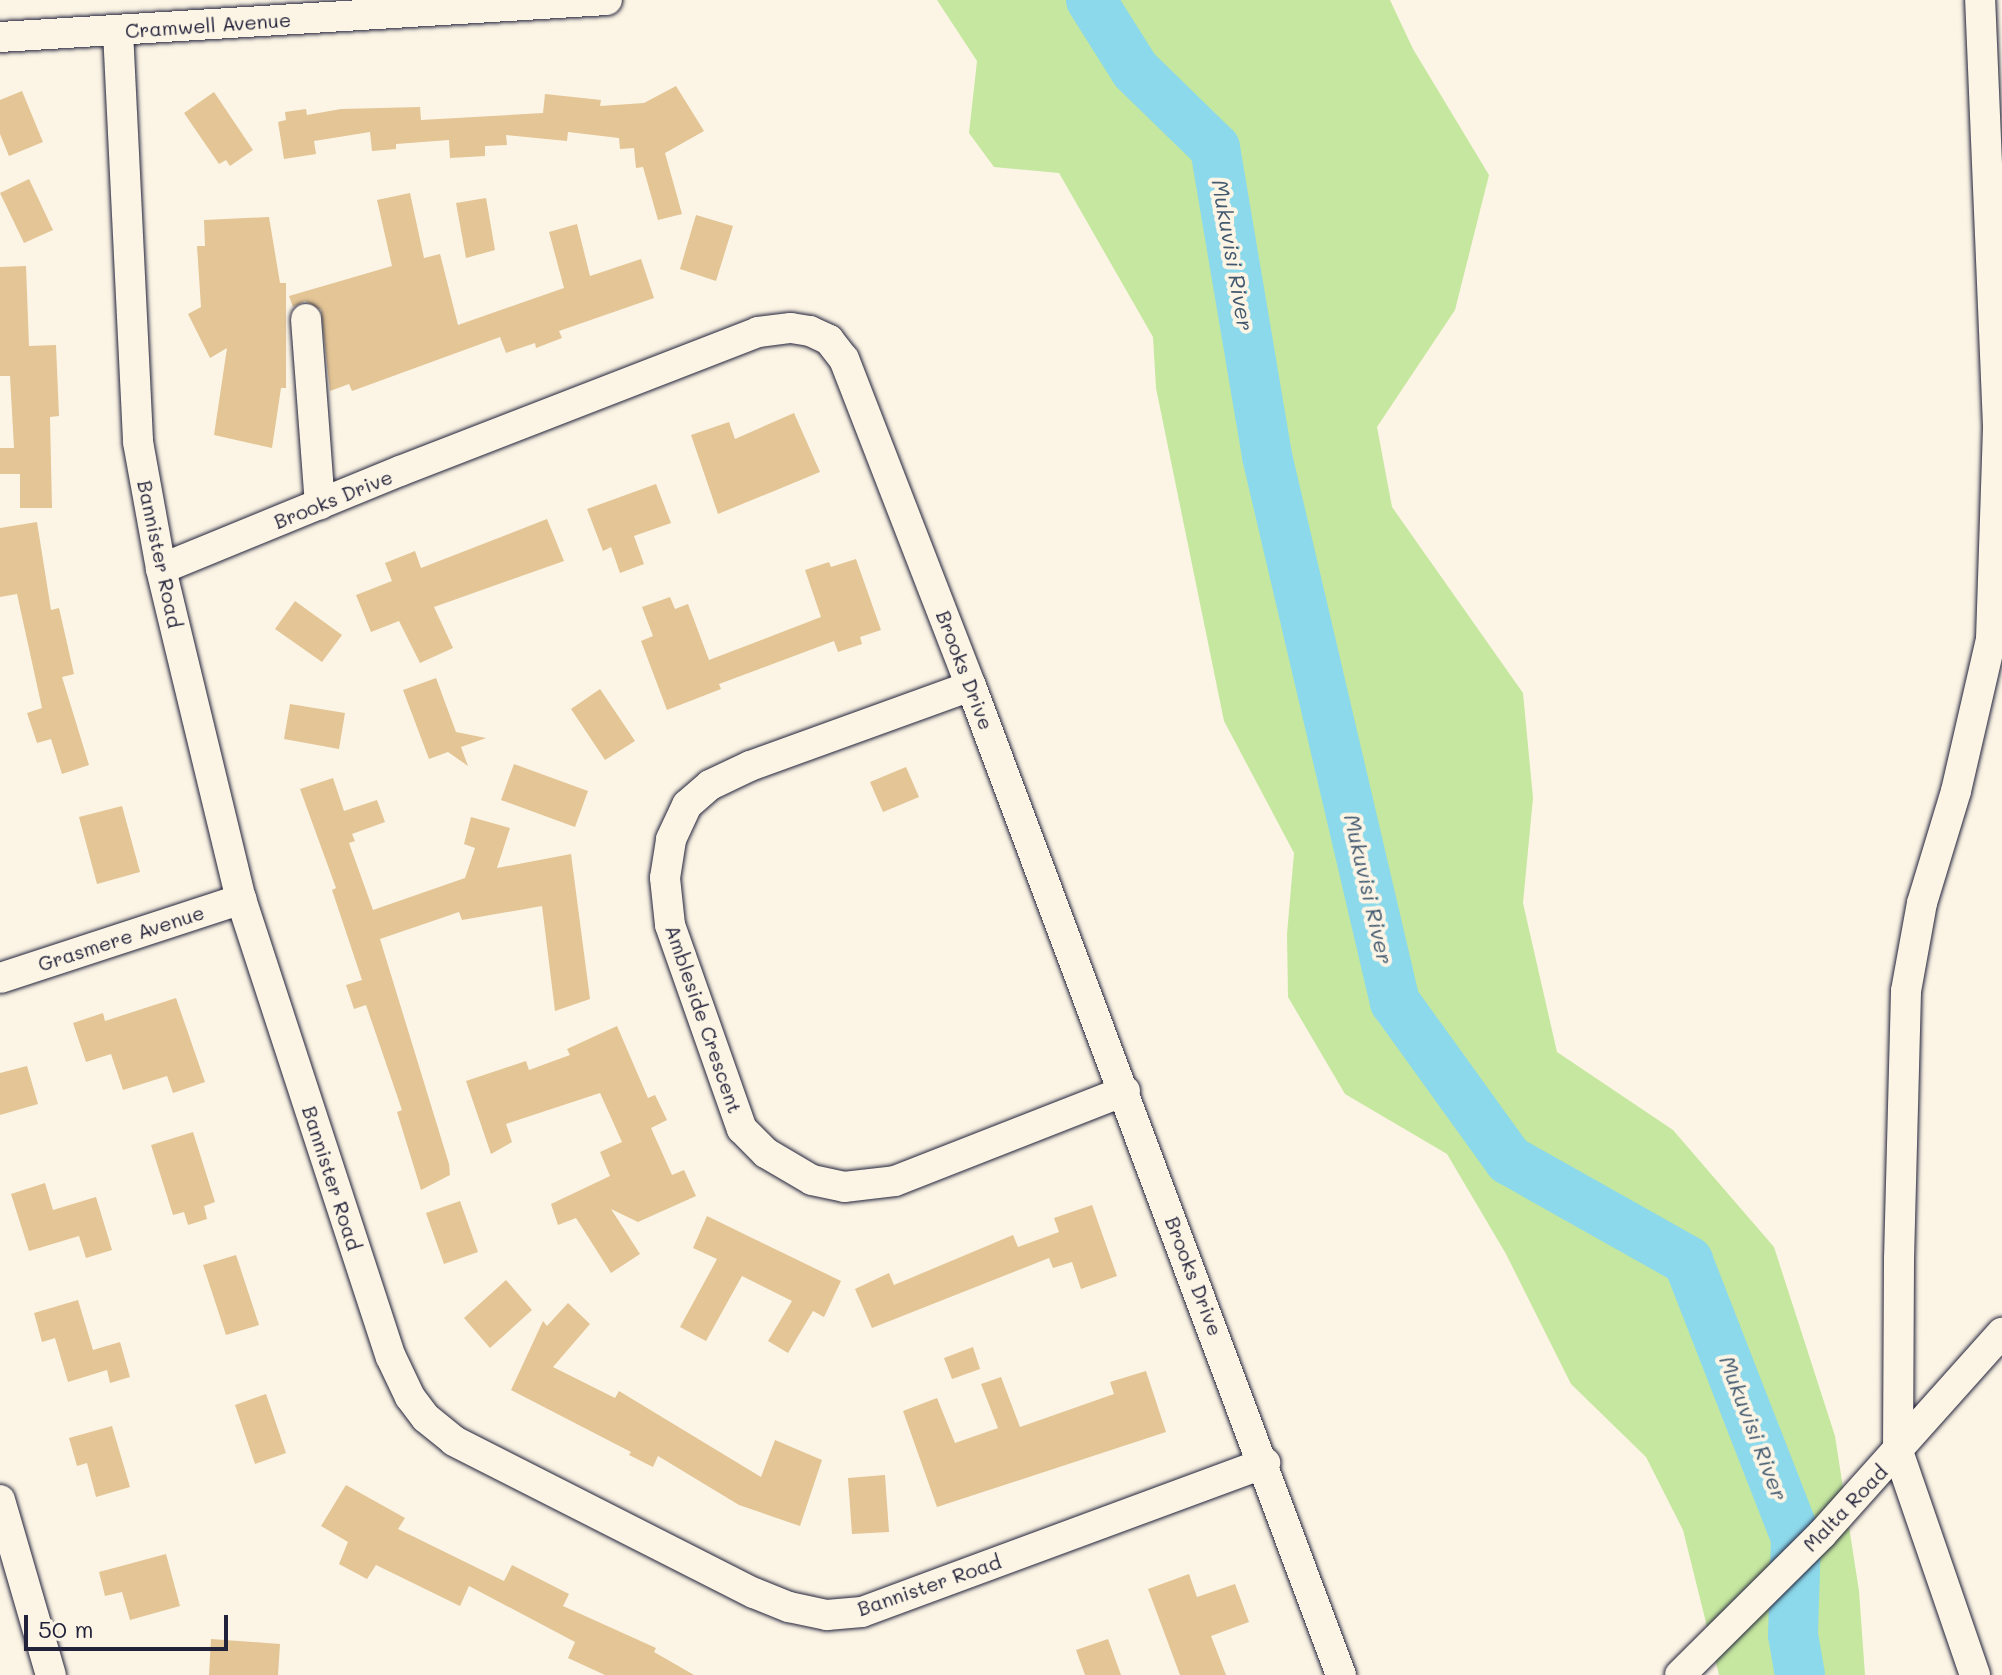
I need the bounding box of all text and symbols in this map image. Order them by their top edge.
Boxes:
street label: Cramwell Avenue [124,7,292,43]
water label: Mukuvisi River [1207,177,1259,333]
street label: Brooks Drive [270,464,396,534]
street label: Bannister Road [133,478,187,630]
street label: Brooks Drive [931,607,999,733]
water label: Mukuvisi River [1339,811,1399,967]
street label: Grasmere Avenue [35,900,207,976]
street label: Ambleside Crescent [660,922,748,1116]
street label: Bannister Road [297,1103,367,1253]
street label: Brooks Drive [1160,1213,1228,1339]
water label: Mukuvisi River [1714,1352,1794,1504]
street label: Malta Road [1798,1460,1892,1556]
street label: Bannister Road [854,1549,1004,1621]
scale bar [28,1599,232,1649]
text: 50 m [38,1613,94,1644]

